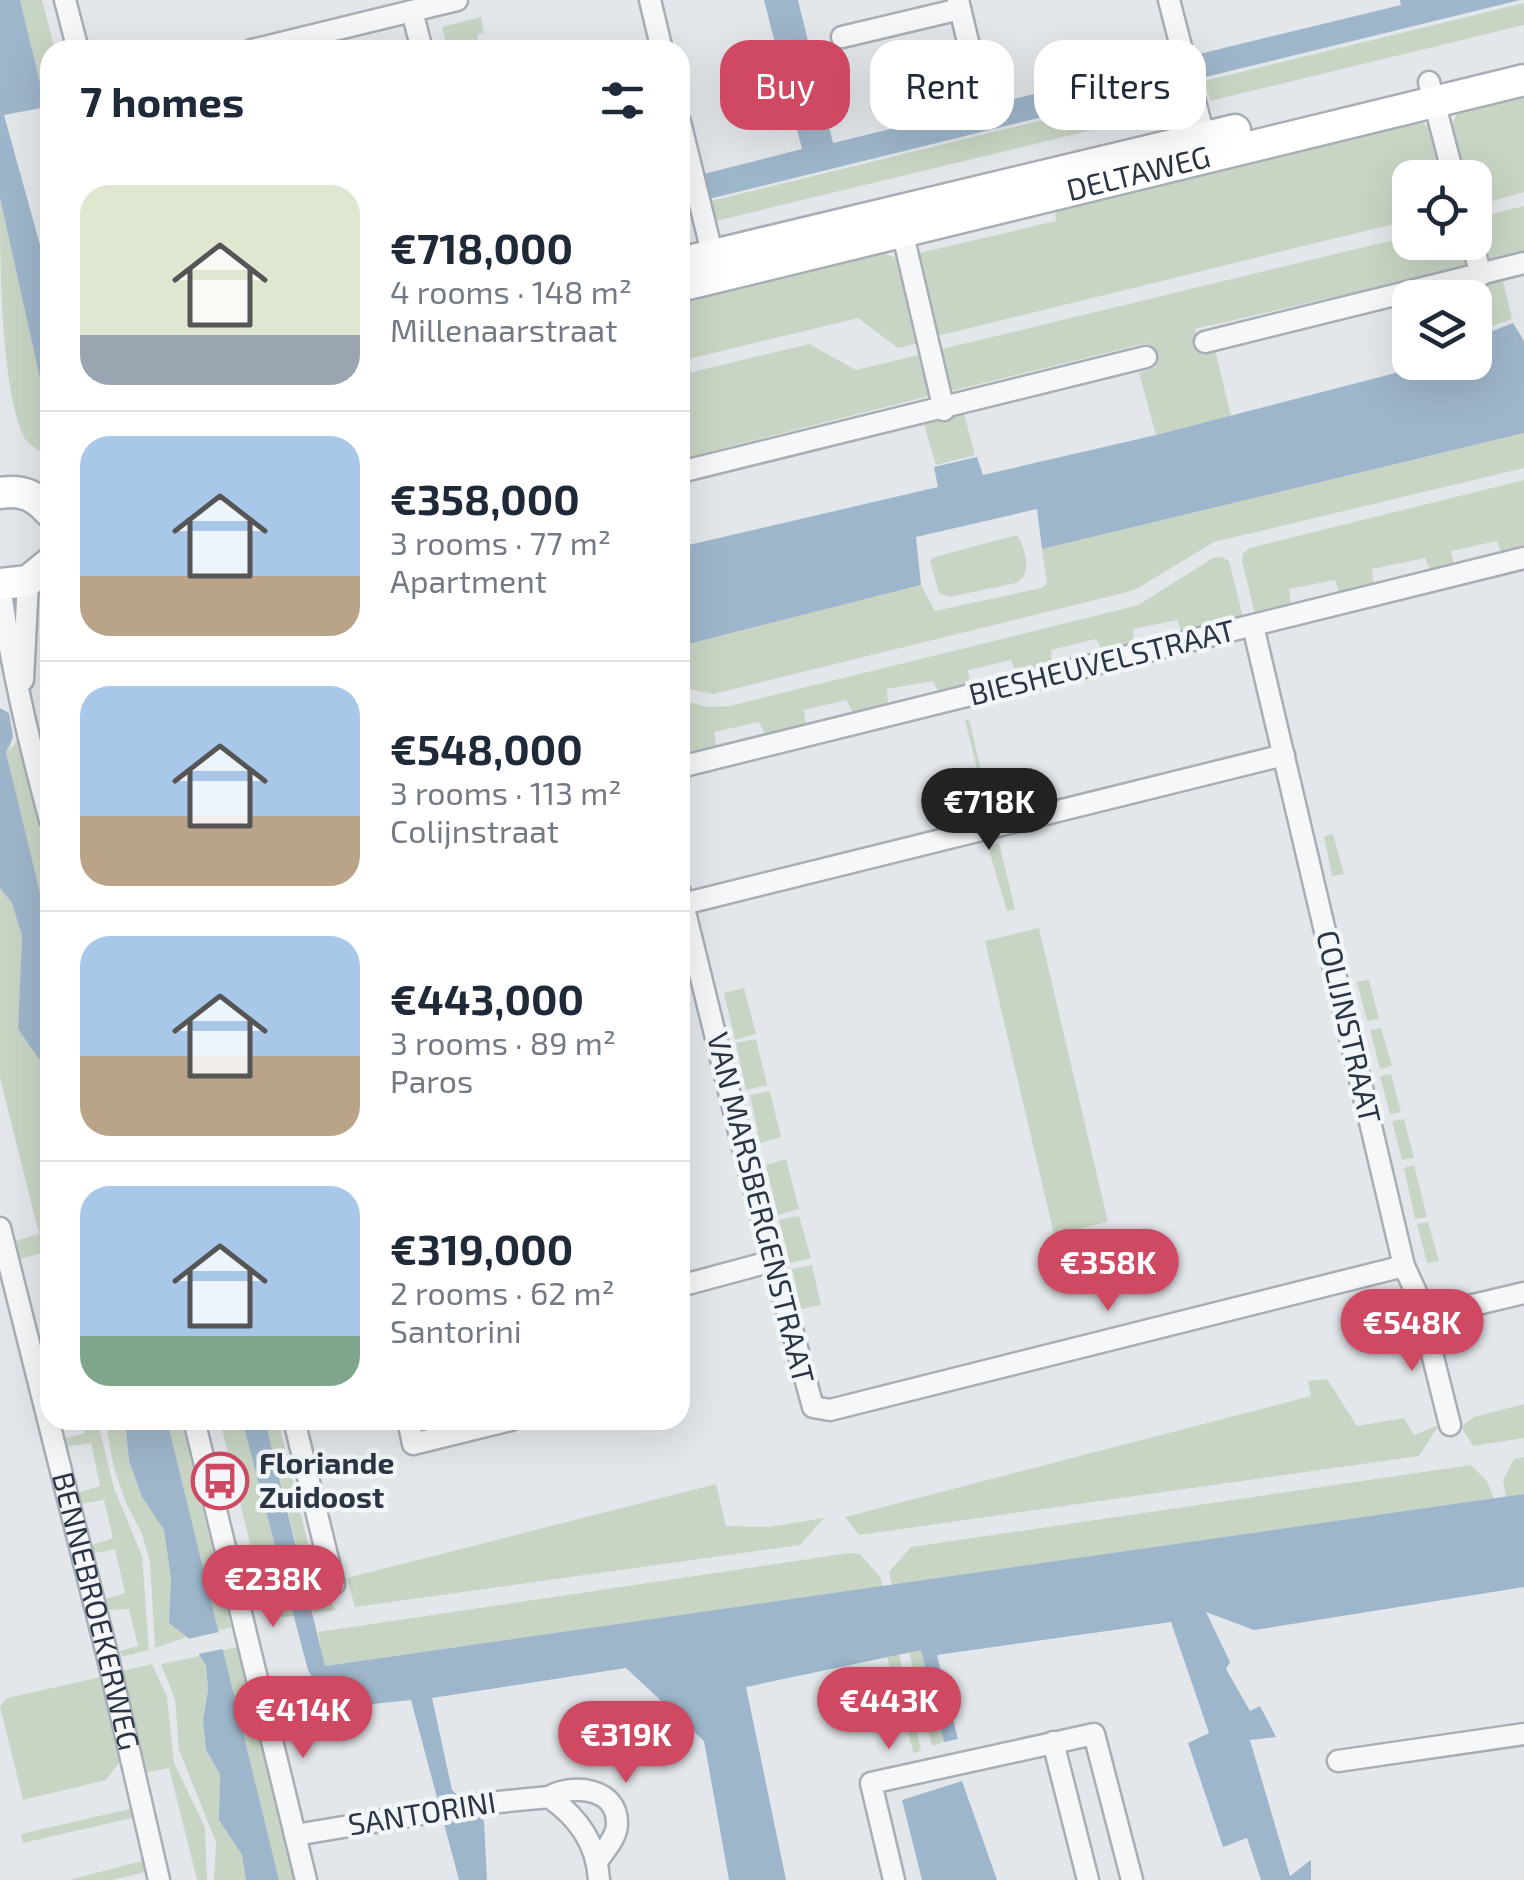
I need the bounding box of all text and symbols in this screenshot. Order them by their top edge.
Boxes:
chip: Buy [720,40,850,130]
chip: Rent [870,40,1014,130]
chip: Filters [1034,40,1206,130]
icon: filters [595,73,650,128]
text: 7 homes [80,75,244,125]
street label: DELTAWEG [1063,137,1214,207]
map controls [1392,160,1492,380]
button: locate [1392,160,1492,260]
text: €718,000 [390,222,573,272]
icon: home [160,225,280,345]
text: 4 rooms · 148 m² [390,272,632,310]
button: layers [1392,280,1492,380]
text: Millenaarstraat [390,310,617,348]
text: €358,000 [390,473,580,523]
icon: home [160,476,280,596]
text: 3 rooms · 77 m² [390,523,611,561]
text: Apartment [390,561,547,599]
street label: BIESHEUVELSTRAAT [965,611,1238,712]
text: €548,000 [390,723,583,773]
icon: home [160,726,280,846]
pin: €718K [919,768,1059,853]
text: 3 rooms · 113 m² [390,773,622,811]
text: €718K [943,781,1035,819]
text: Colijnstraat [390,811,559,849]
street label: COLIJNSTRAAT [1310,926,1390,1127]
text: €443,000 [390,973,584,1023]
icon: home [160,976,280,1096]
text: 3 rooms · 89 m² [390,1023,616,1061]
street label: VAN MARSBERGENSTRAAT [701,1028,823,1387]
text: Paros [390,1061,473,1099]
text: €319,000 [390,1223,573,1273]
icon: home [160,1226,280,1346]
pin: €358K [1038,1229,1178,1314]
text: €358K [1060,1242,1156,1280]
text: 2 rooms · 62 m² [390,1273,615,1311]
pin: €548K [1342,1289,1482,1374]
text: €548K [1363,1302,1461,1340]
text: Santorini [390,1311,522,1349]
place label: Floriande Zuidoost [259,1444,394,1514]
bus stop icon: Floriande Zuidoost [190,1451,250,1511]
street label: BENNEBROEKERWEG [46,1468,149,1754]
pin: €238K [203,1545,343,1630]
text: €238K [224,1558,322,1596]
pin: €443K [819,1667,959,1752]
pin: €414K [233,1676,373,1761]
text: €443K [839,1680,939,1718]
text: €414K [255,1689,351,1727]
pin: €319K [556,1701,696,1786]
text: €319K [580,1714,672,1752]
street label: SANTORINI [345,1783,498,1841]

